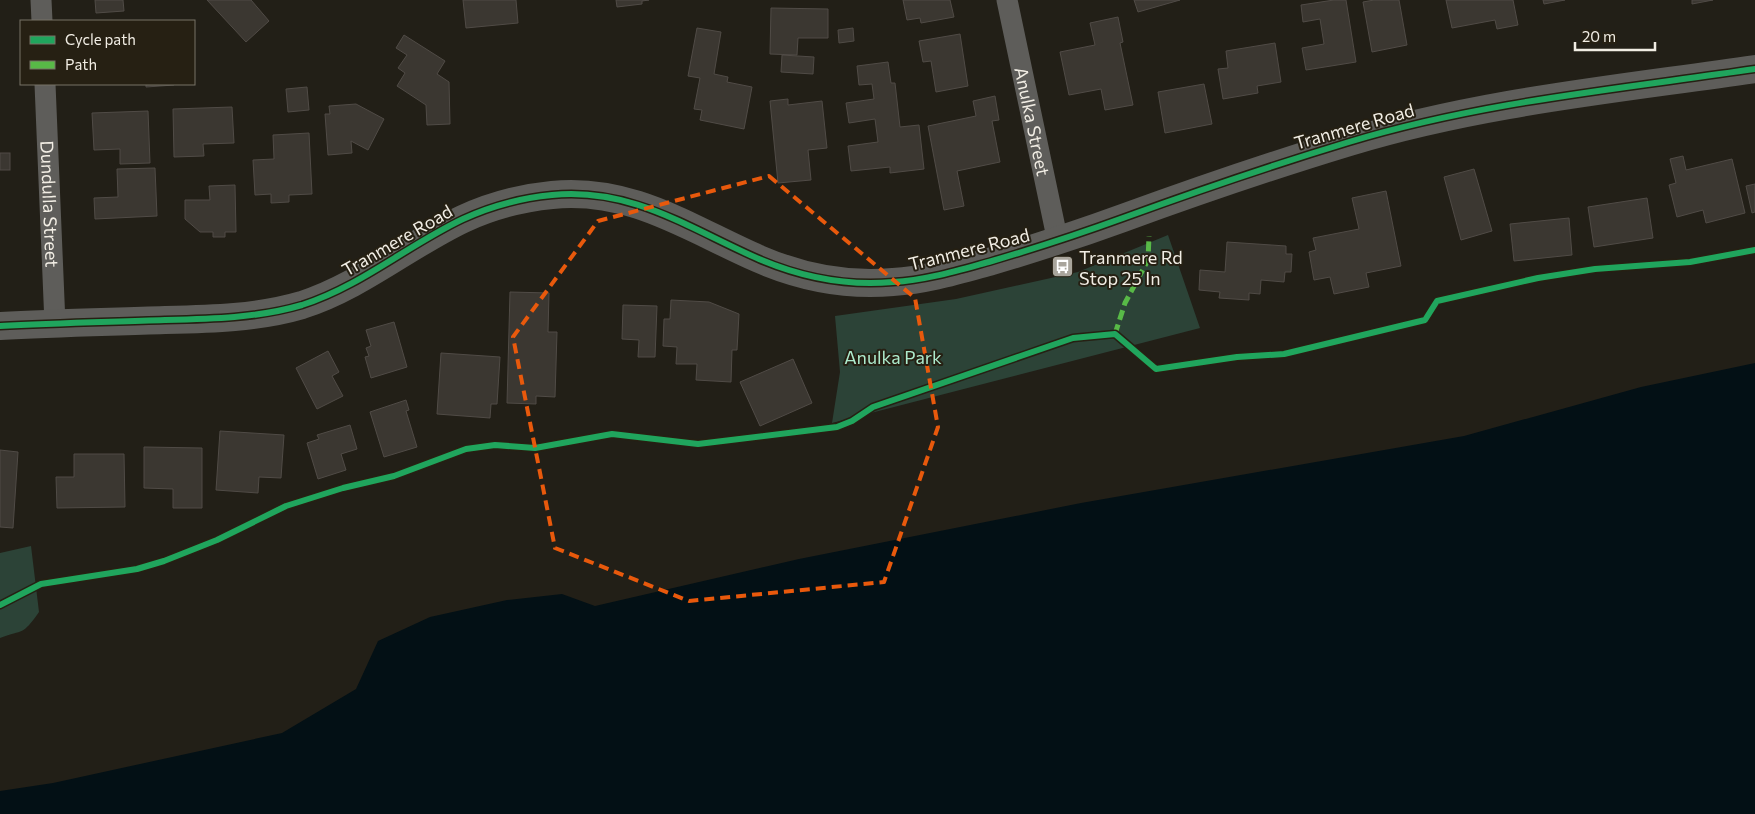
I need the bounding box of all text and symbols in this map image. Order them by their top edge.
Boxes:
legend [20,20,195,85]
scale bar [1575,20,1655,52]
text: 20 m [1582,27,1616,45]
text: Cycle path [65,30,136,48]
text: Path [65,55,97,73]
street label: Anulka Street [1010,65,1055,178]
street label: Tranmere Road [1291,98,1417,154]
street label: Dundulla Street [36,140,64,268]
street label: Tranmere Road [338,200,456,280]
street label: Tranmere Road [906,223,1032,275]
place label: Tranmere Rd Stop 25 In [1079,246,1183,289]
bus stop icon: Tranmere Rd Stop 25 In [1051,255,1075,279]
park label: Anulka Park [844,346,942,368]

